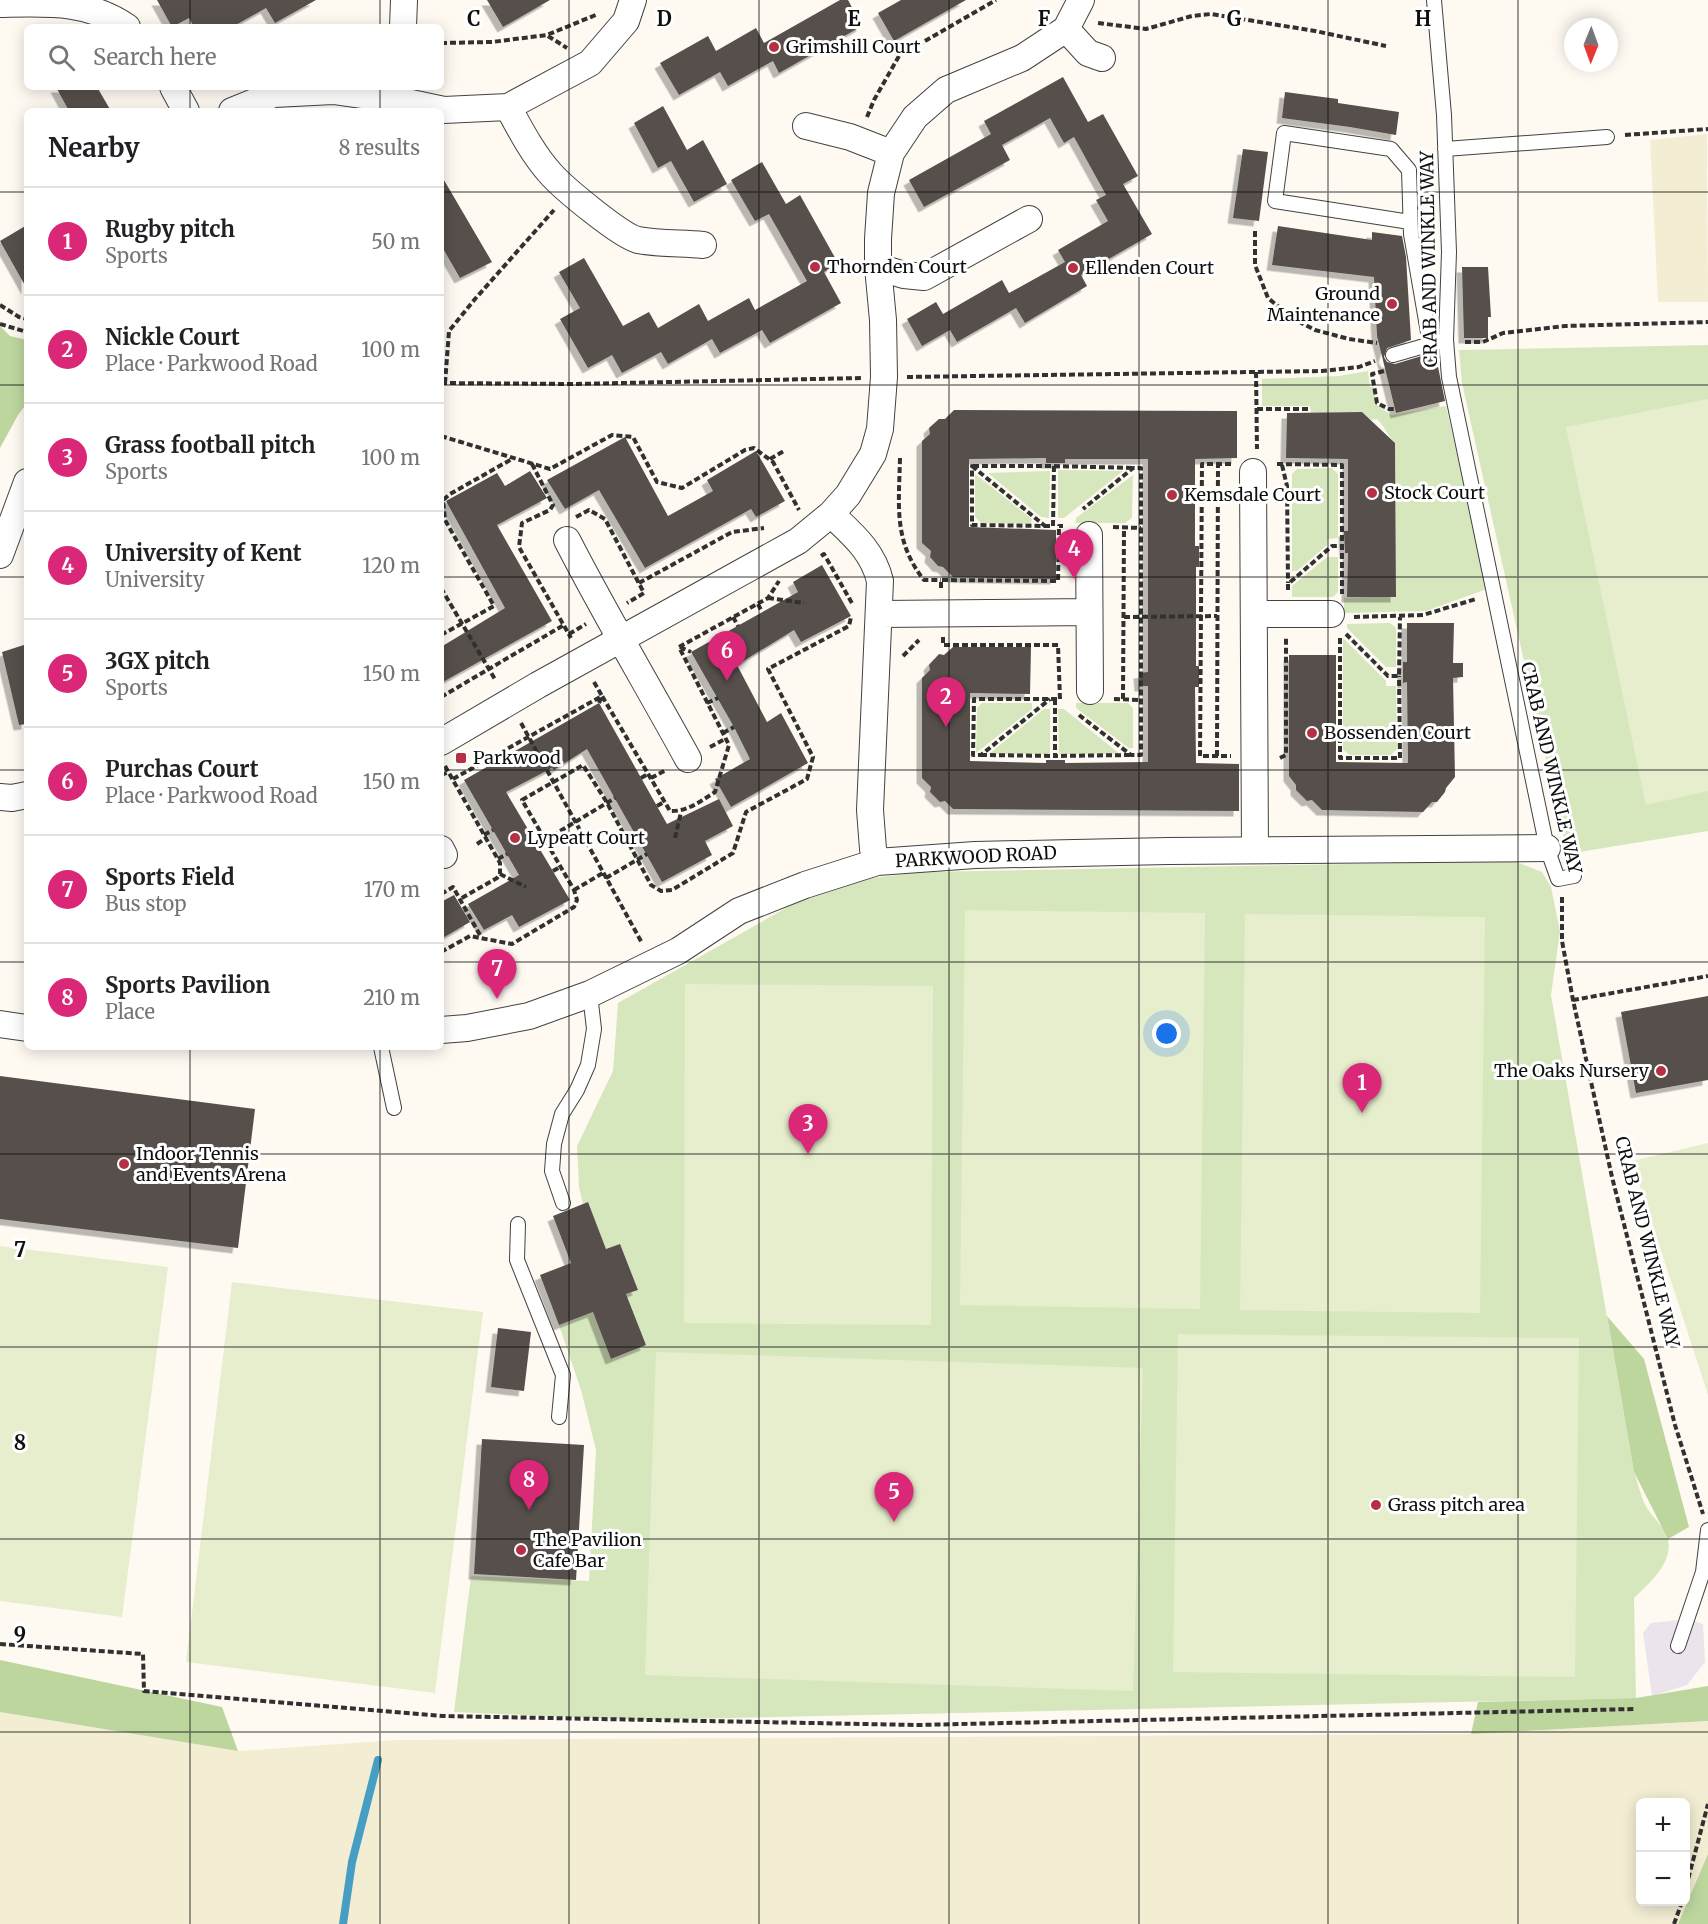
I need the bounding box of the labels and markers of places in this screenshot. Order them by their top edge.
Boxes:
place label: Grimshill Court [786,35,921,58]
marker: Grimshill Court [767,40,781,54]
place label: Thornden Court [827,255,967,278]
place label: Ellenden Court [1085,256,1214,279]
marker: Thornden Court [808,260,822,274]
marker: Ellenden Court [1066,261,1080,275]
place label: Ground Maintenance [1267,282,1380,326]
marker: Ground Maintenance [1385,297,1399,311]
place label: Stock Court [1384,481,1485,504]
place label: Kemsdale Court [1184,483,1321,506]
marker: Stock Court [1365,486,1379,500]
marker: Kemsdale Court [1165,488,1179,502]
pin: 4 [1054,530,1094,579]
pin: 6 [708,632,746,681]
pin: 2 [926,678,966,727]
place label: Bossenden Court [1324,721,1471,744]
marker: Bossenden Court [1305,726,1319,740]
place label: Parkwood [473,746,561,769]
marker: Parkwood [454,751,468,765]
place label: Lypeatt Court [527,826,645,849]
marker: Lypeatt Court [508,831,522,845]
pin: 7 [478,950,516,999]
place label: The Oaks Nursery [1494,1059,1650,1082]
pin: 1 [1342,1064,1382,1113]
marker: The Oaks Nursery [1654,1064,1668,1078]
pin: 3 [788,1104,828,1154]
place label: Indoor Tennis and Events Arena [136,1142,287,1186]
marker: Indoor Tennis and Events Arena [117,1157,131,1171]
pin: 8 [510,1460,548,1510]
pin: 5 [874,1472,914,1522]
place label: Grass pitch area [1388,1493,1525,1516]
marker: Grass pitch area [1369,1498,1383,1512]
place label: The Pavilion Cafe Bar [533,1528,642,1572]
marker: The Pavilion Cafe Bar [514,1543,528,1557]

